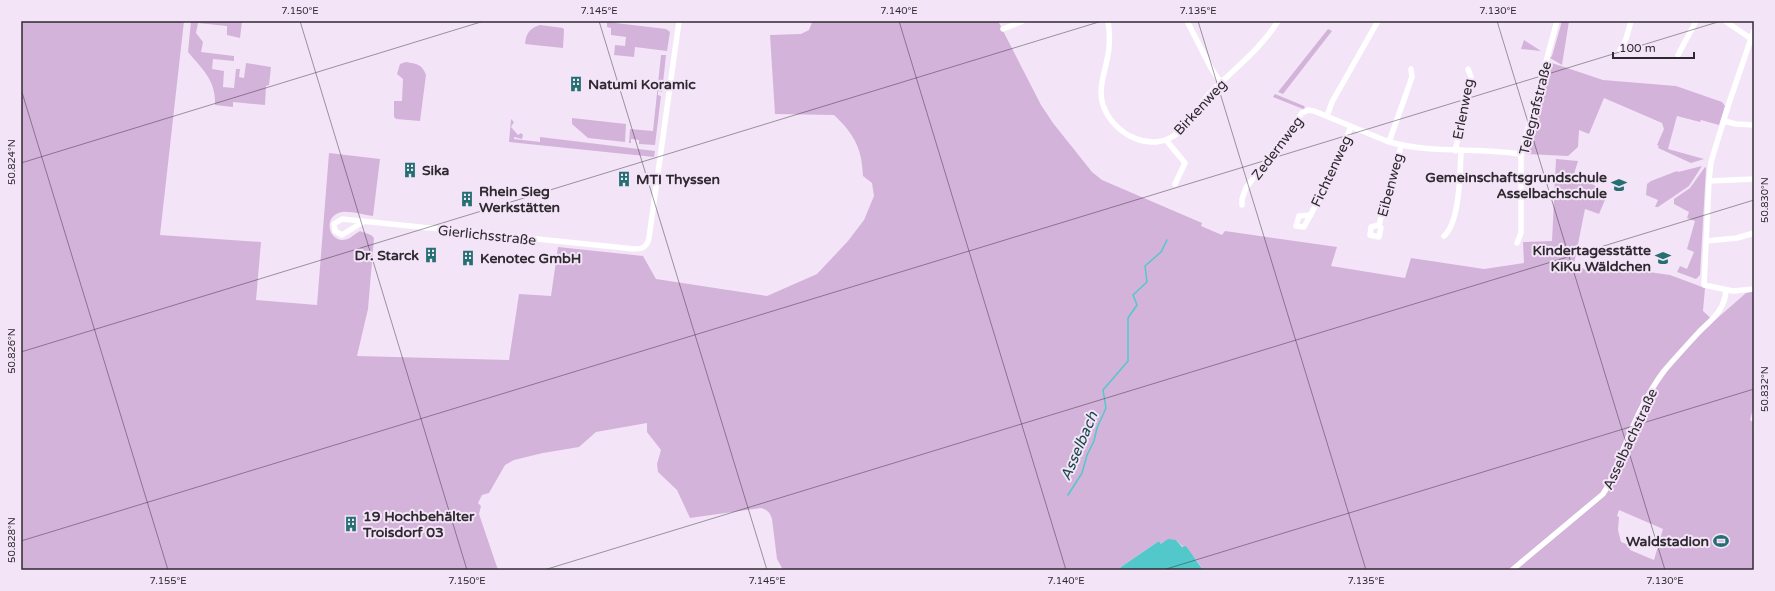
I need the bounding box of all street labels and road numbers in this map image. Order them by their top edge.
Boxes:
street label: Telegrafstraße [1516,59,1555,157]
street label: Birkenweg [1170,76,1230,139]
street label: Erlenweg [1449,77,1478,141]
street label: Zedernweg [1248,113,1307,183]
street label: Fichtenweg [1307,133,1355,210]
street label: Eibenweg [1374,151,1407,219]
street label: Gierlichsstraße [437,222,537,249]
street label: Asselbachstraße [1600,386,1661,493]

